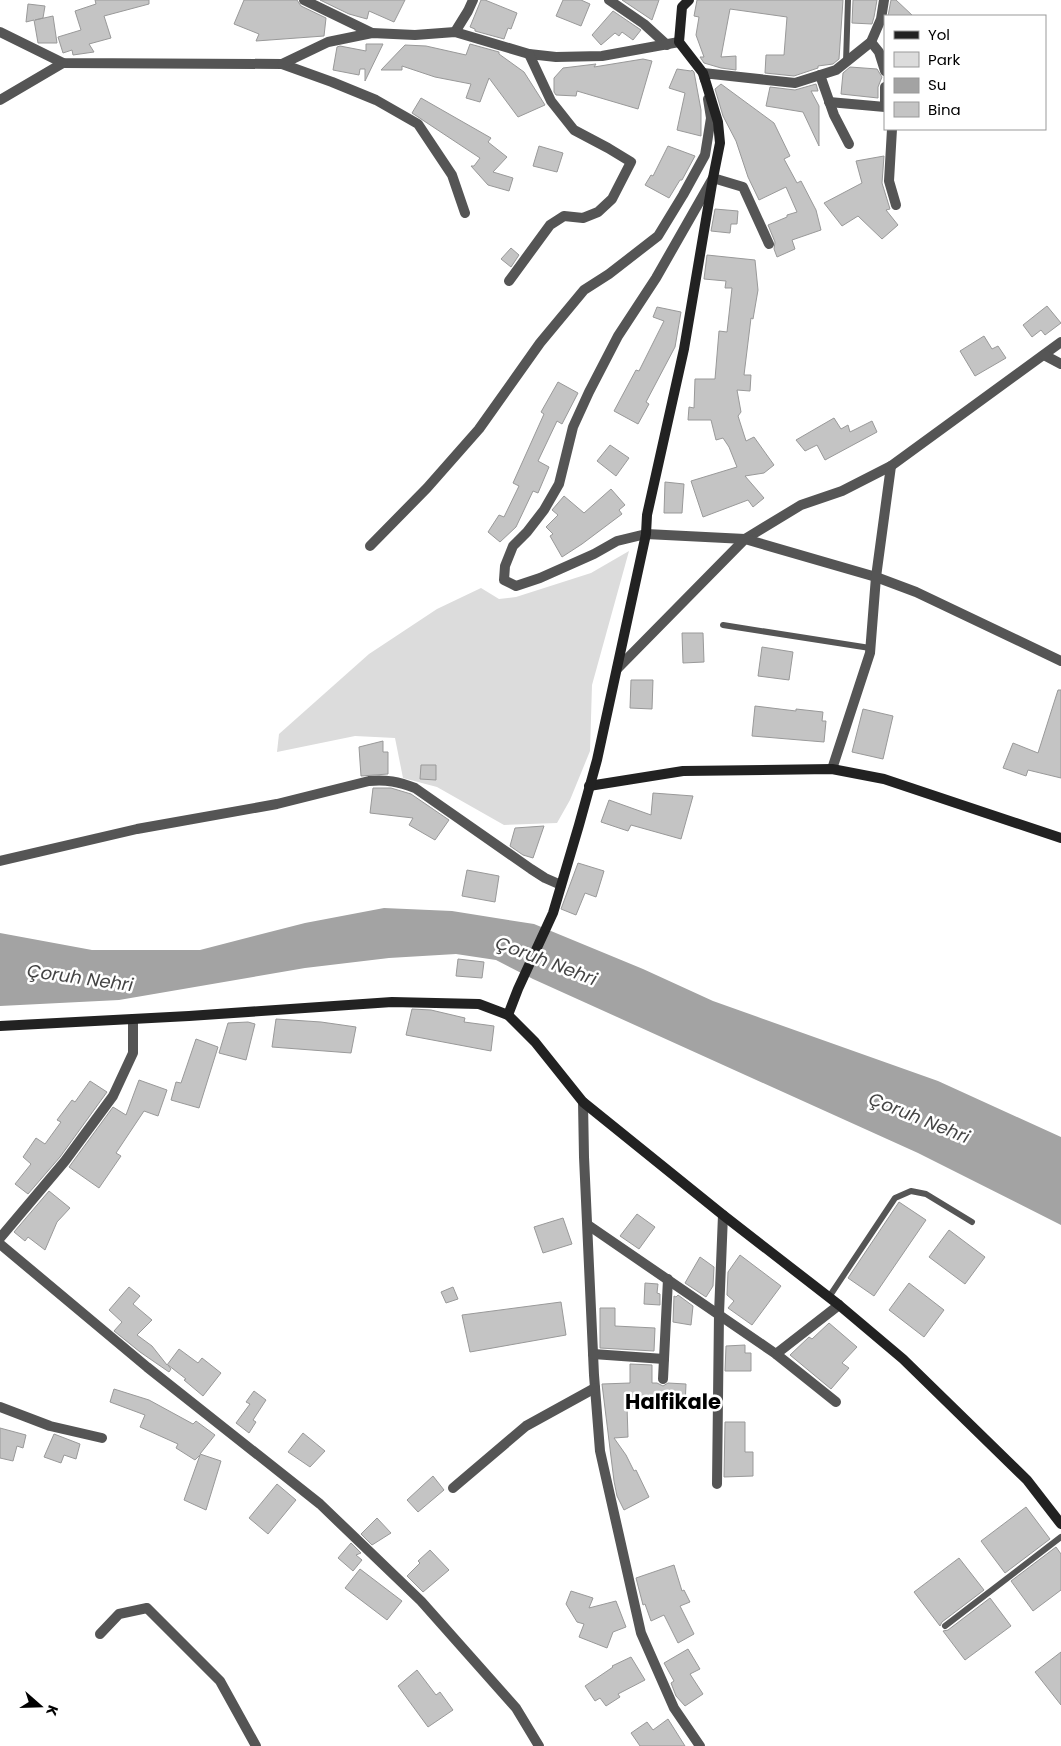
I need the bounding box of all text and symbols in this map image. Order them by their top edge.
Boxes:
legend [884,15,1046,130]
text: Yol [928,24,950,45]
text: Park [928,49,960,70]
text: Su [928,74,946,95]
text: Bina [928,99,961,120]
water label: Çoruh Nehri [492,930,601,992]
water label: Çoruh Nehri [25,958,135,997]
water label: Çoruh Nehri [865,1086,974,1149]
district label: Halfikale [625,1387,721,1416]
north arrow [15,1681,65,1731]
text: K [41,1702,63,1719]

